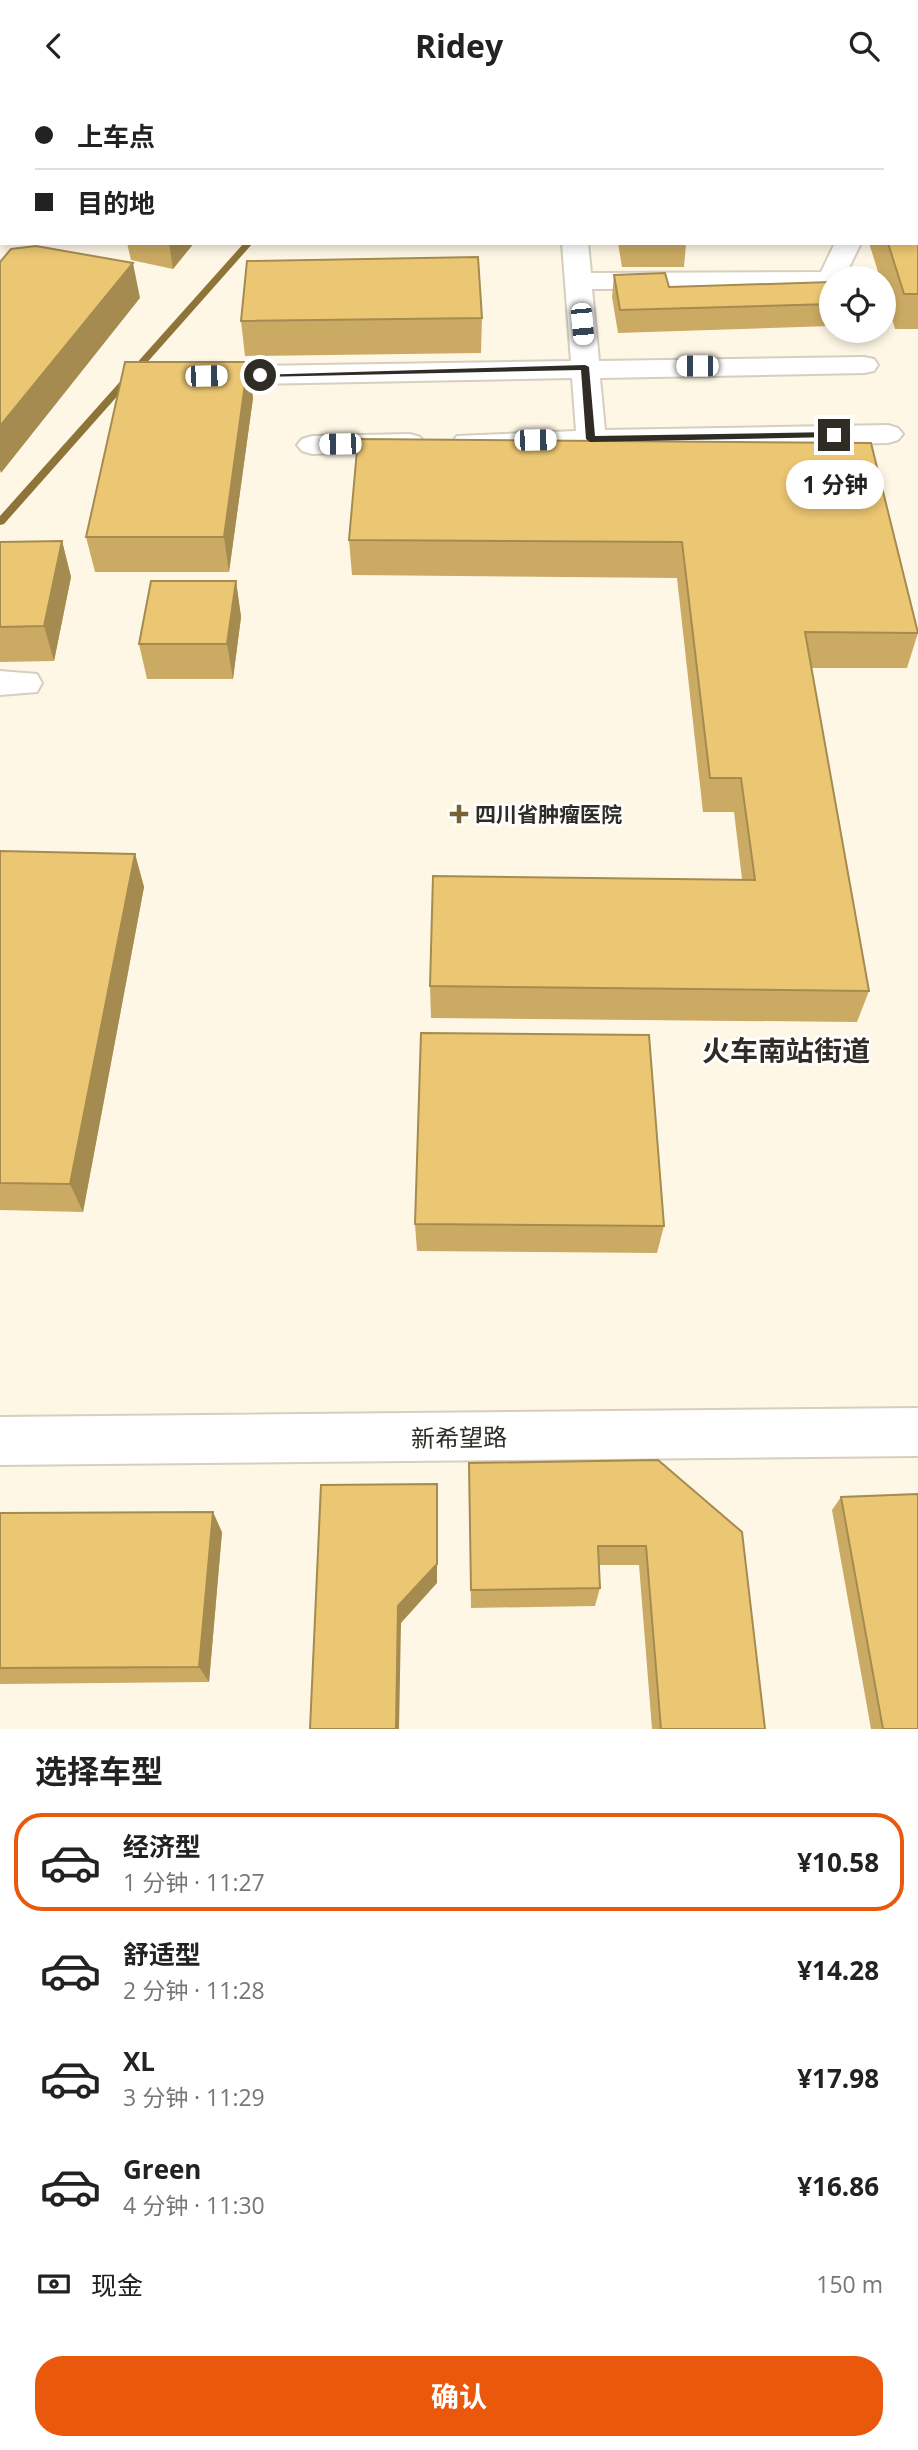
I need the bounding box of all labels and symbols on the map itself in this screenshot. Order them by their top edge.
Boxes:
car [570,302,595,346]
car [677,356,719,377]
route start [244,359,276,391]
car [185,365,228,387]
route end [818,419,850,451]
car [514,429,557,451]
car [319,433,362,455]
callout: 1 分钟 [785,459,883,509]
place label: 四川省肿瘤医院 [475,800,622,828]
marker: 四川省肿瘤医院 [449,804,469,824]
district label: 火车南站街道 [702,1031,870,1069]
street label: 新希望路 [411,1420,507,1454]

